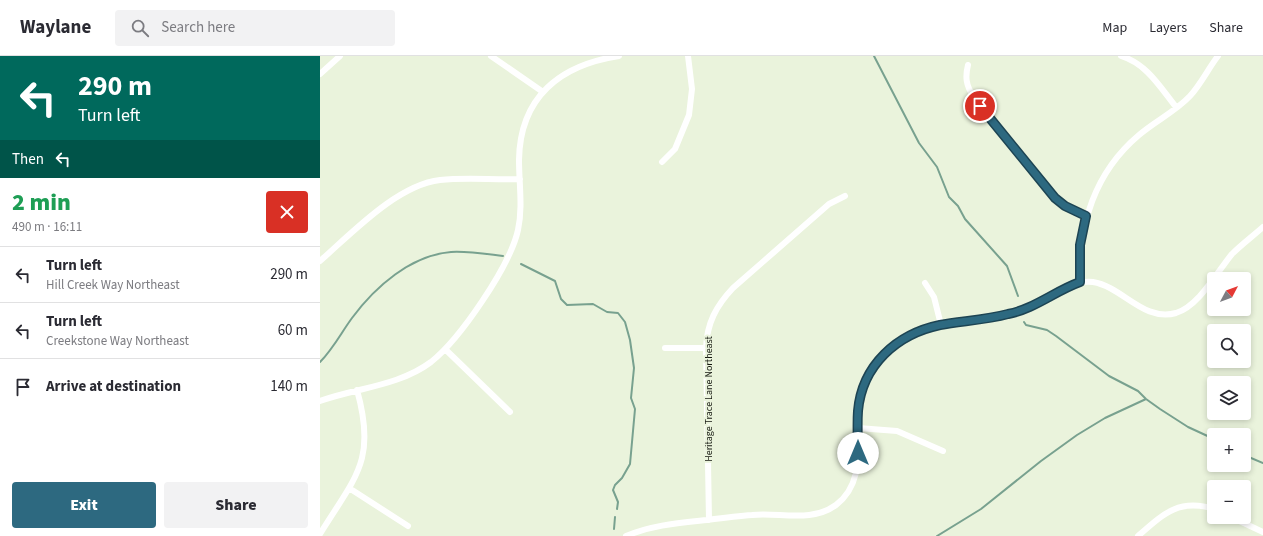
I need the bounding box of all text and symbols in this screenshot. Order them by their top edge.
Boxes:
search box [115,10,395,46]
text: Waylane [20,14,91,41]
icon: search [129,17,151,39]
text: Search here [161,17,235,38]
text: Map [1102,18,1127,38]
text: Layers [1149,18,1187,38]
text: Share [1209,18,1243,38]
text: 290 m [78,66,152,106]
icon: left [12,72,64,124]
pin [963,89,997,123]
icon: arrive [969,95,991,117]
text: Turn left [78,103,140,128]
icon: left [52,148,74,170]
text: Then [12,149,44,170]
text: 2 min [12,185,71,220]
button: close [266,191,308,233]
text: 490 m · 16:11 [12,218,82,236]
text: Turn left [46,255,102,276]
icon: left [12,264,34,286]
text: 290 m [270,264,308,285]
north arrow [1207,272,1251,316]
map controls [1207,272,1251,524]
text: Hill Creek Way Northeast [46,276,180,294]
text: Turn left [46,311,102,332]
icon: left [12,320,34,342]
text: 60 m [278,320,308,341]
button: search [1207,324,1251,368]
text: Creekstone Way Northeast [46,332,189,350]
street label: Heritage Trace Lane Northeast [702,336,716,462]
icon: arrive [12,376,34,398]
text: Arrive at destination [46,376,181,397]
text: 140 m [270,376,308,397]
button: layers [1207,376,1251,420]
button: + [1207,428,1251,472]
position arrow [837,432,879,474]
button: − [1207,480,1251,524]
button: Exit [12,482,156,528]
button: Share [164,482,308,528]

